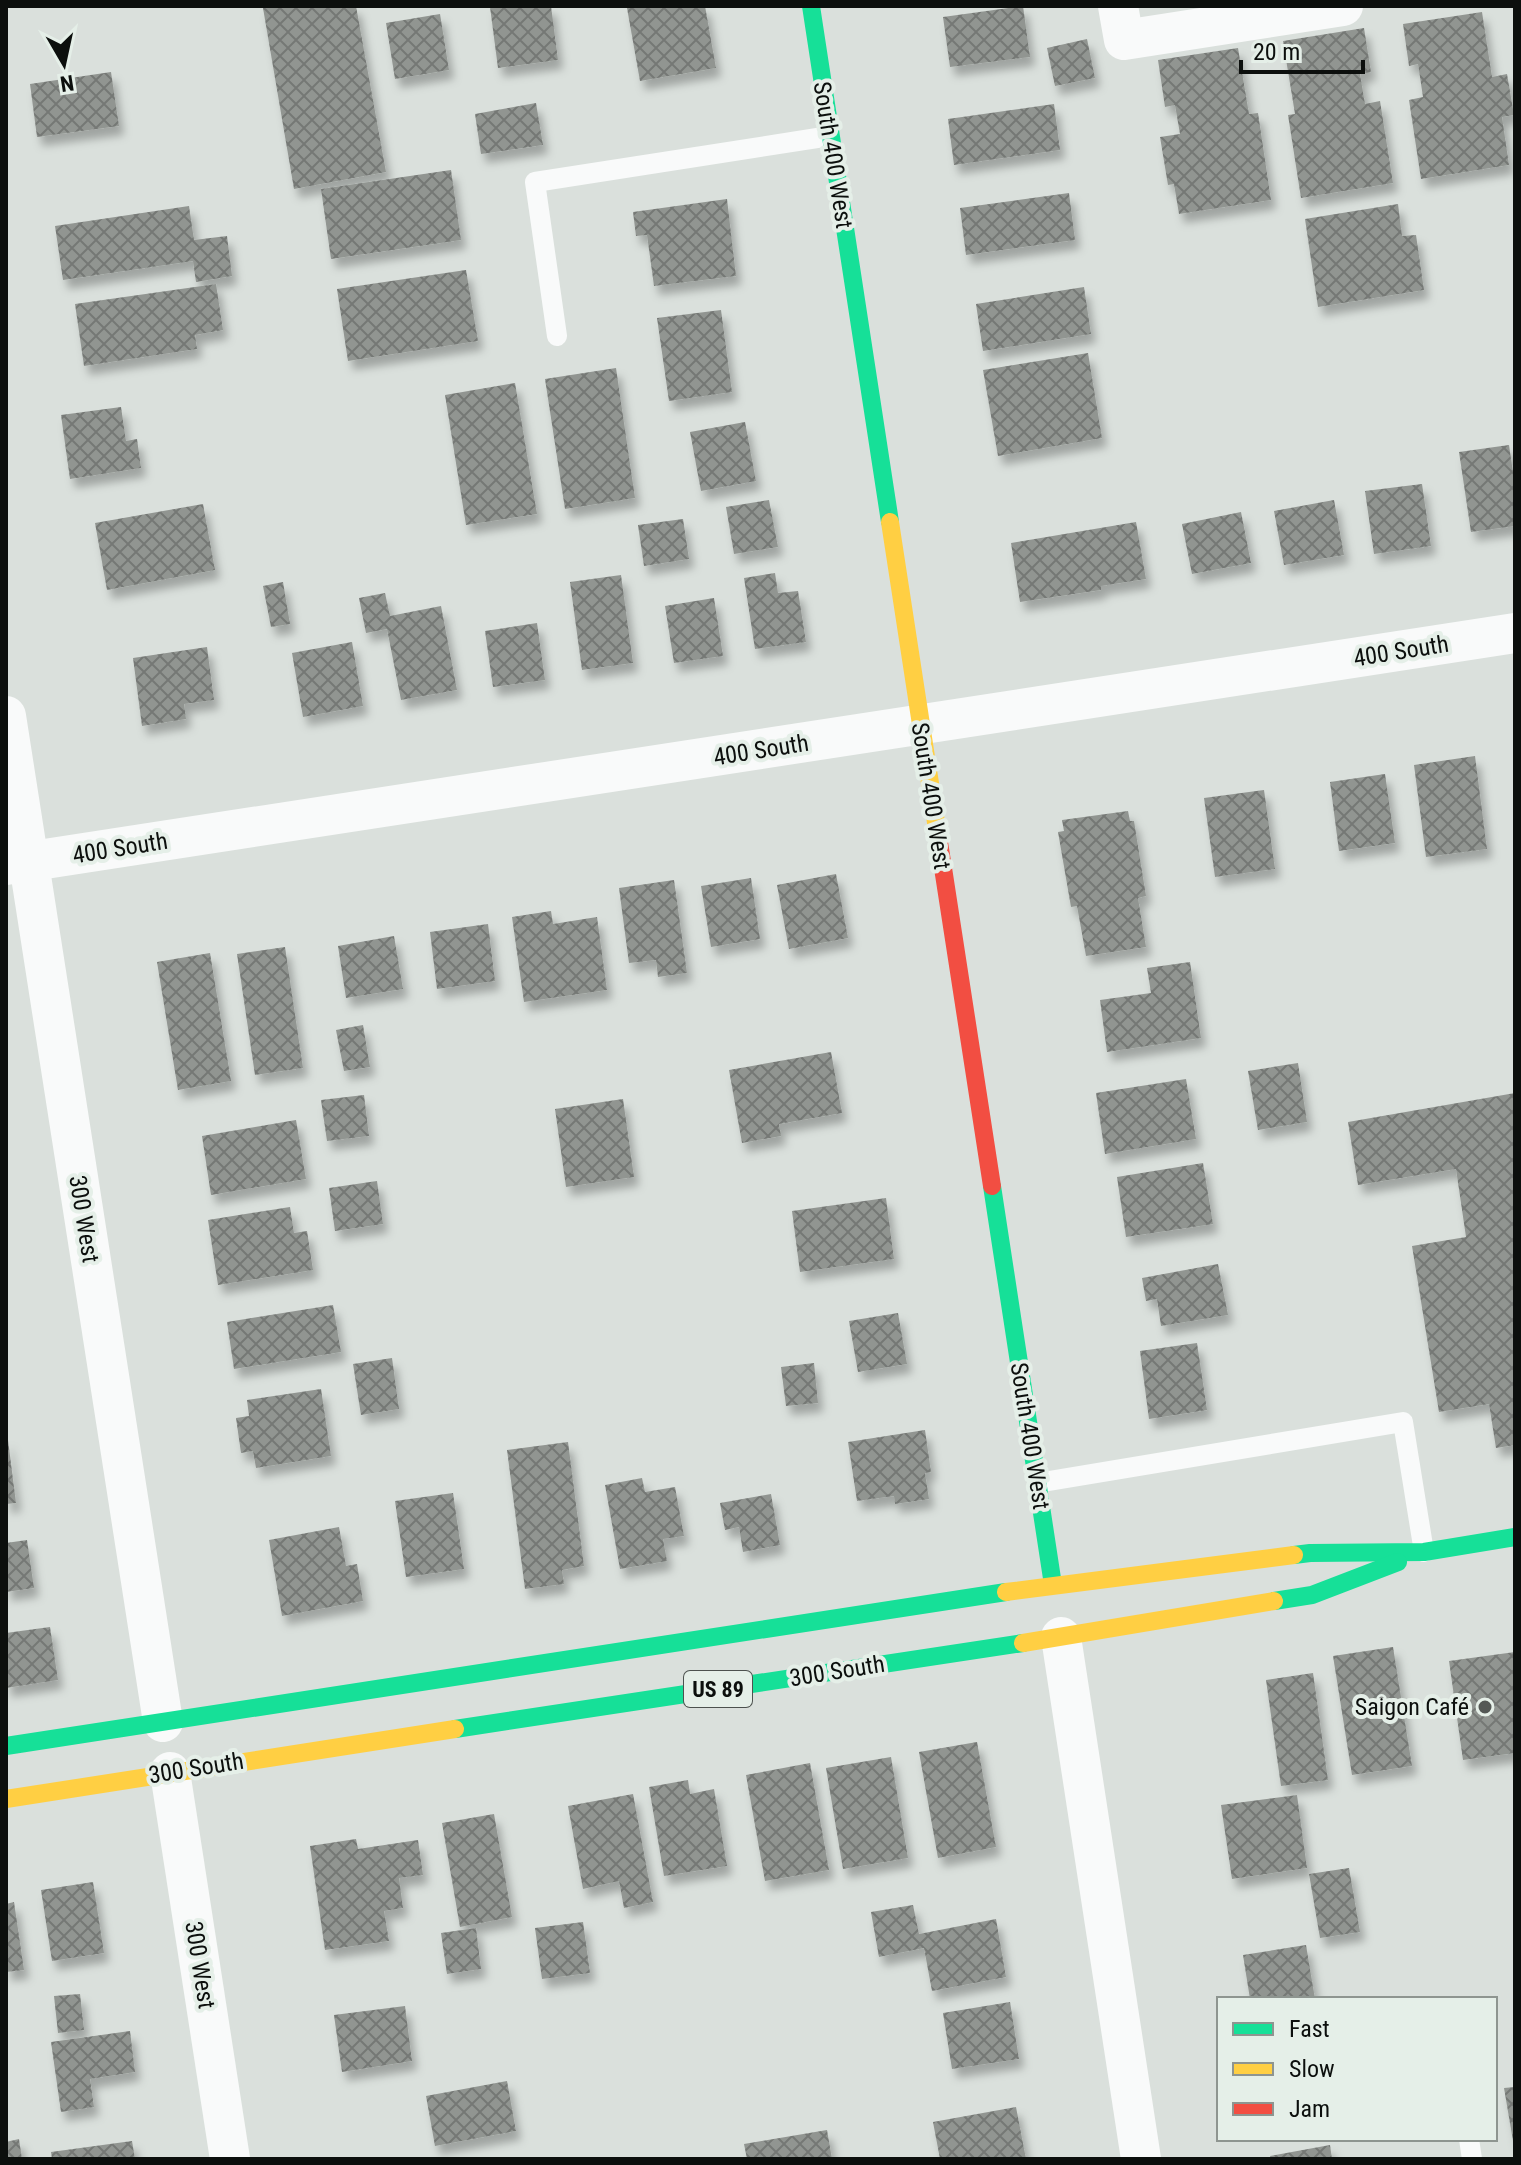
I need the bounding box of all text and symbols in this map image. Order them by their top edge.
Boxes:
north arrow [24,24,104,104]
scale bar [1241,24,1363,74]
text: 20 m [1253,38,1300,66]
text: N [58,70,76,97]
street label: South 400 West [808,79,858,231]
street label: 400 South [1351,630,1451,672]
street label: South 400 West [906,720,956,872]
street label: 400 South [711,729,811,771]
street label: 400 South [70,827,170,869]
street label: 300 West [63,1173,105,1265]
street label: South 400 West [1005,1360,1055,1512]
street label: 300 South [787,1650,887,1692]
road number: US 89 [684,1671,752,1707]
place label: Saigon Café [1355,1693,1469,1721]
marker: Saigon Café [1476,1698,1494,1716]
street label: 300 South [146,1747,246,1789]
street label: 300 West [179,1919,221,2011]
legend [1217,1997,1497,2141]
text: Fast [1289,2015,1330,2043]
text: Slow [1289,2055,1335,2083]
text: Jam [1289,2095,1330,2123]

